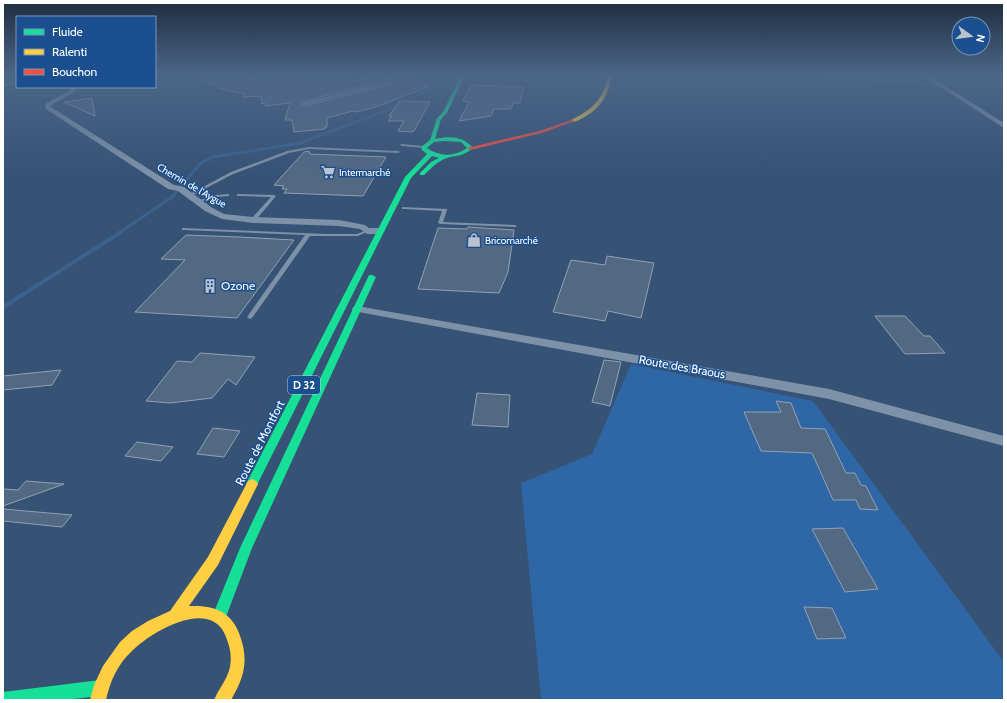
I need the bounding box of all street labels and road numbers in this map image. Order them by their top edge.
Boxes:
street label: Chemin de l'Aygue [155,160,229,211]
street label: Route des Braous [638,352,727,382]
road number: D 32 [288,376,320,394]
street label: Route de Montfort [232,398,287,488]

